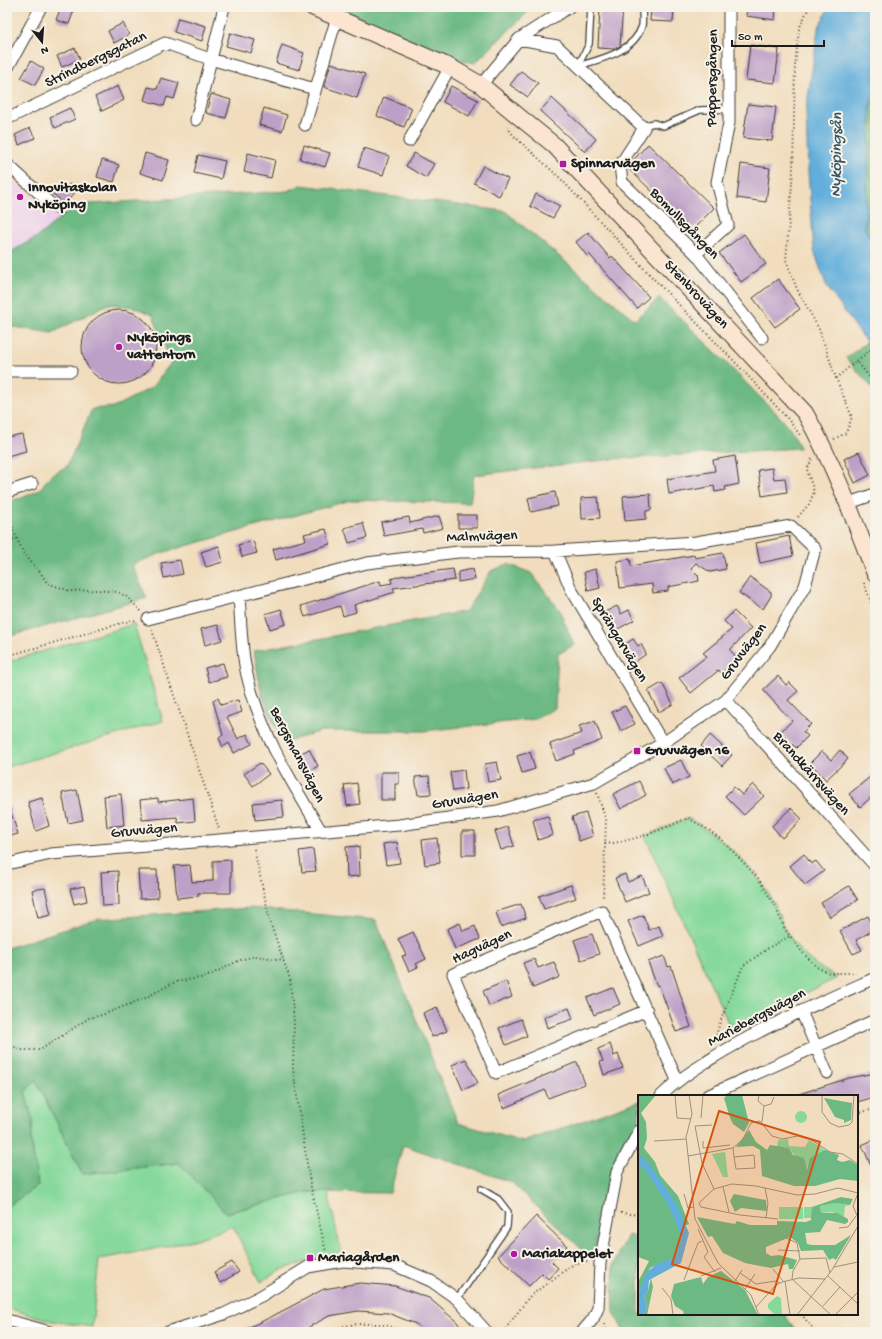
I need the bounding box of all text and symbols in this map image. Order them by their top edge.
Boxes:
north arrow [22,22,62,62]
scale bar [732,22,824,48]
street label: Strindbergsgatan [42,28,150,92]
street label: Pappersgången [703,29,723,128]
text: 50 m [738,31,763,45]
text: N [39,43,50,56]
water label: Nyköpingsån [828,112,848,197]
place label: Spinnarvägen [571,155,656,173]
marker: Spinnarvägen [558,159,568,169]
place label: Innovitaskolan Nyköping [28,179,118,214]
street label: Bomullsgången [645,184,723,264]
marker: Innovitaskolan Nyköping [15,192,25,202]
street label: Stenbrovägen [660,257,732,333]
place label: Nyköpings vattentorn [126,329,196,364]
marker: Nyköpings vattentorn [114,342,124,352]
street label: Malmvägen [446,527,518,547]
street label: Sprängarvägen [587,594,651,686]
street label: Gruvvägen [717,620,771,684]
street label: Bergsmansvägen [265,703,329,806]
street label: Brandkärrsvägen [768,728,853,820]
place label: Gruvvägen 16 [645,742,729,760]
marker: Gruvvägen 16 [632,746,642,756]
street label: Gruvvägen [431,786,499,814]
street label: Gruvvägen [110,819,178,843]
street label: Hagvägen [449,925,515,969]
street label: Mariebergsvägen [705,985,809,1051]
inset map [638,1095,858,1315]
place label: Mariakappelet [522,1245,614,1263]
place label: Mariagården [318,1249,400,1267]
marker: Mariakappelet [509,1249,519,1259]
marker: Mariagården [305,1253,315,1263]

